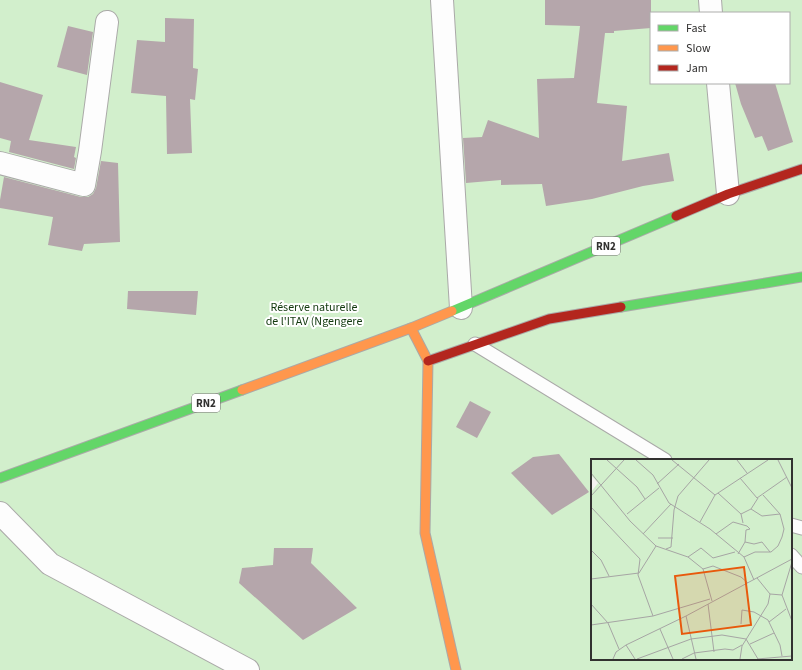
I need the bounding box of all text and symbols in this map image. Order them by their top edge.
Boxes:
legend [650,12,790,84]
text: Fast [686,20,706,37]
text: Slow [686,40,711,57]
text: Jam [686,60,708,77]
road number: RN2 [592,237,620,255]
park label: Réserve naturelle de l'ITAV (Ngengere [266,299,362,330]
road number: RN2 [192,394,220,412]
inset map [591,459,792,660]

